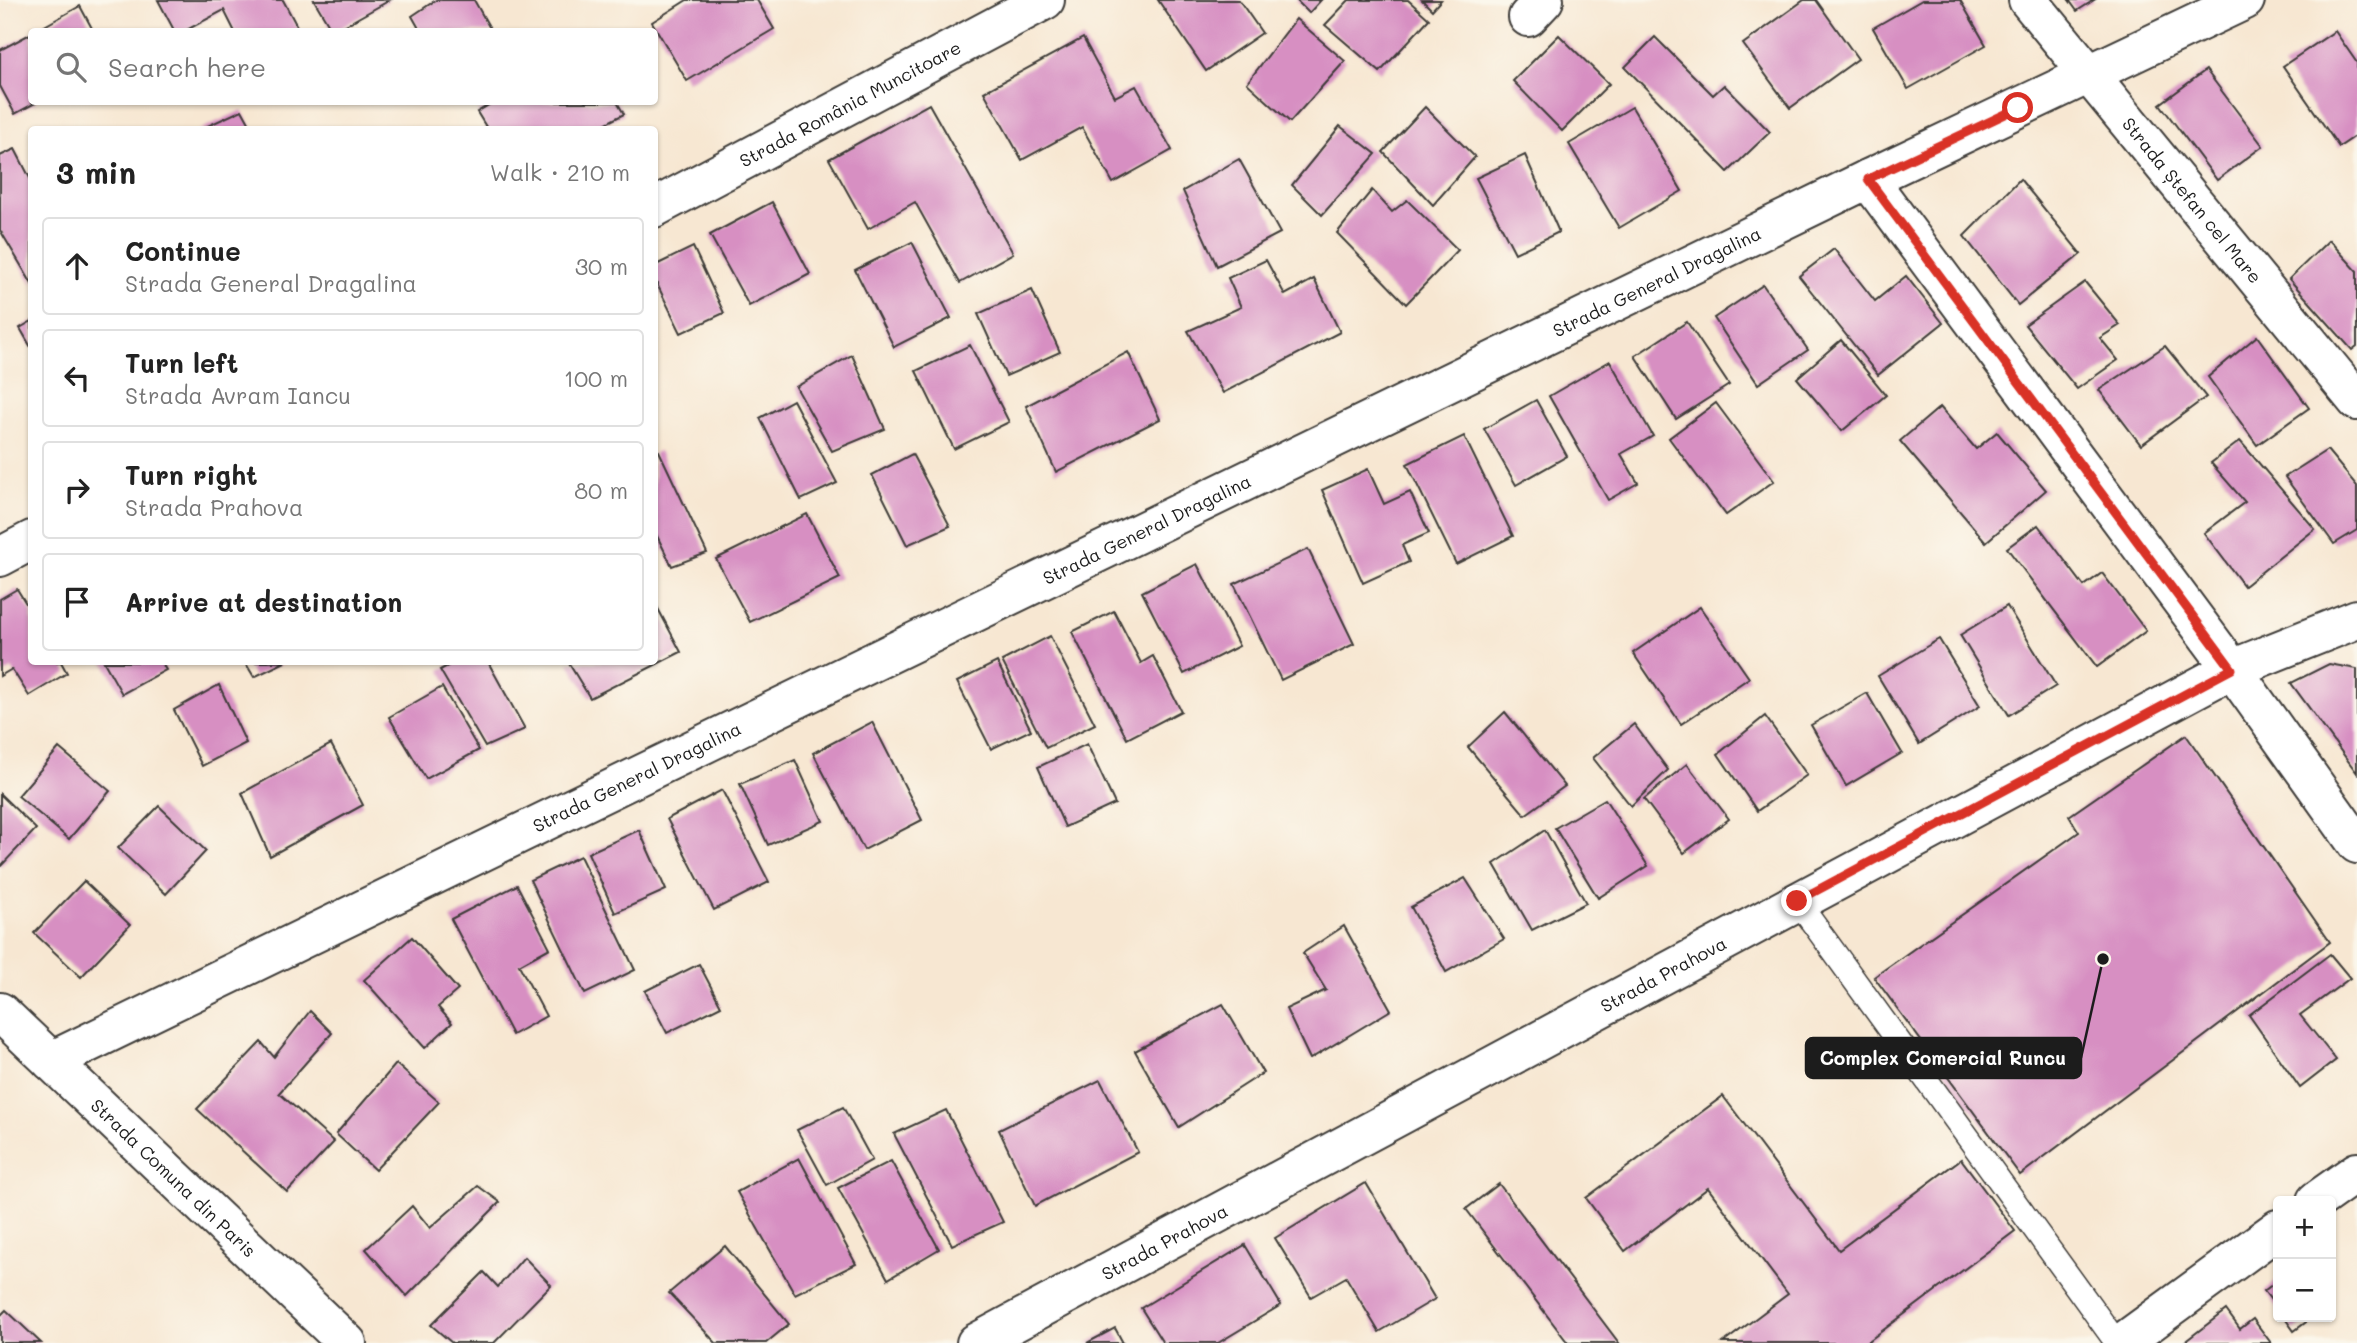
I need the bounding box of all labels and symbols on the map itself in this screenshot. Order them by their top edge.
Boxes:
street label: Strada România Muncitoare [735,35,965,172]
route start [2002,92,2033,123]
street label: Strada Ștefan cel Mare [2117,112,2267,288]
street label: Strada General Dragalina [1549,221,1765,342]
street label: Strada General Dragalina [1039,468,1255,590]
street label: Strada General Dragalina [529,716,745,837]
route end [1781,885,1812,916]
street label: Strada Prahova [1596,931,1730,1018]
callout: Complex Comercial Runcu [1806,1038,2081,1078]
text: Complex Comercial Runcu [1820,1045,2066,1070]
street label: Strada Comuna din Paris [86,1093,261,1262]
street label: Strada Prahova [1097,1198,1232,1285]

